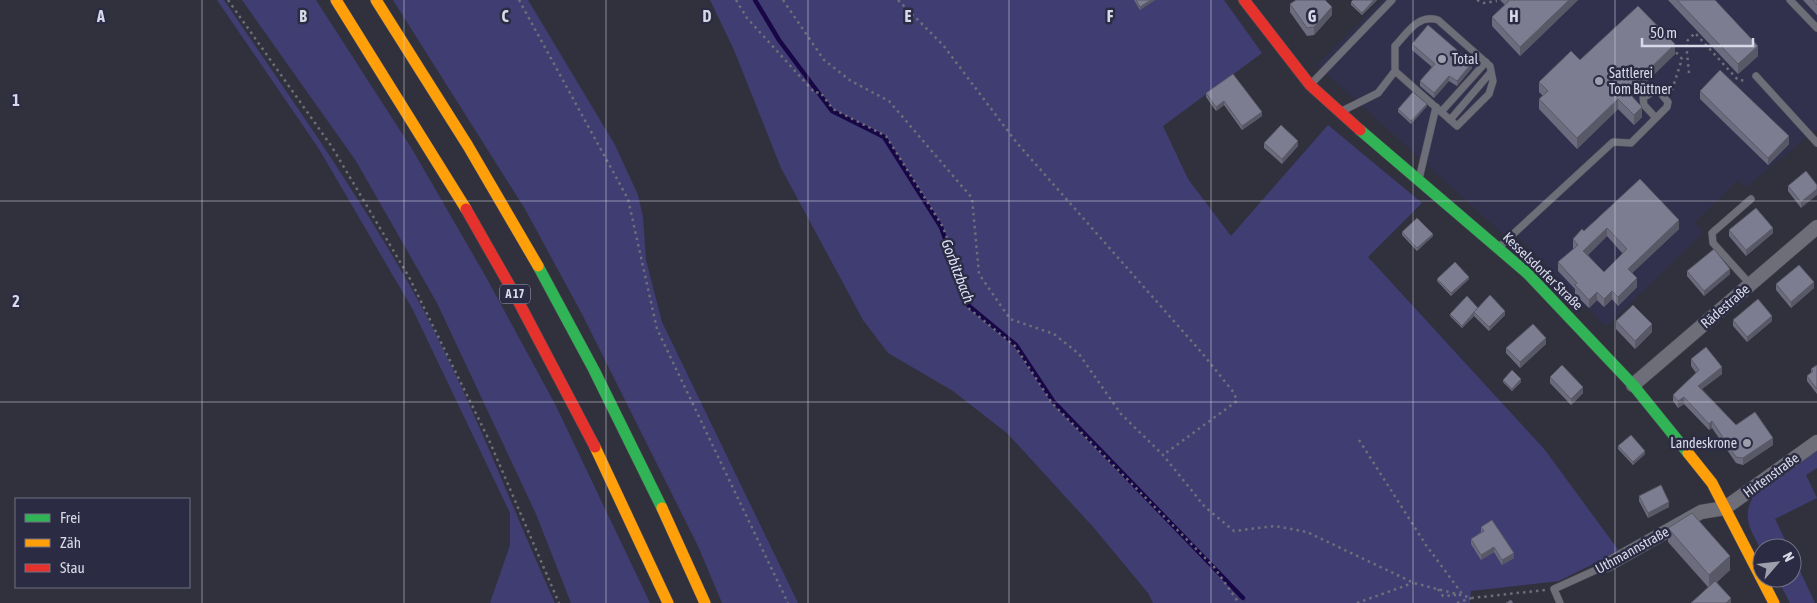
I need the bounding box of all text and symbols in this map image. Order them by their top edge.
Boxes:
text: A [96,7,105,25]
text: B [299,7,307,25]
text: C [501,7,509,25]
text: D [703,7,712,25]
text: E [905,7,912,25]
text: F [1107,7,1114,25]
text: G [1308,7,1317,25]
text: H [1509,7,1519,25]
scale bar [1642,15,1753,47]
text: 50 m [1650,24,1677,41]
place label: Total [1452,51,1478,67]
marker: Total [1436,53,1448,65]
place label: Sattlerei Tom Büttner [1609,65,1672,97]
marker: Sattlerei Tom Büttner [1593,75,1605,87]
text: 1 [12,91,20,109]
street label: Kesselsdorfer Straße [1500,229,1586,313]
water label: Gorbitzbach [938,237,978,305]
street label: Rädestraße [1698,281,1752,331]
road number: A 17 [500,284,530,304]
text: 2 [12,292,20,310]
place label: Landeskrone [1670,435,1737,451]
marker: Landeskrone [1741,437,1753,449]
street label: Hirtenstraße [1740,450,1802,500]
legend [15,498,190,588]
text: Frei [60,509,80,526]
street label: Uthmannstraße [1592,523,1672,577]
text: Zäh [60,534,81,551]
north arrow [1752,538,1802,588]
text: N [1779,549,1797,564]
text: Stau [60,559,85,576]

